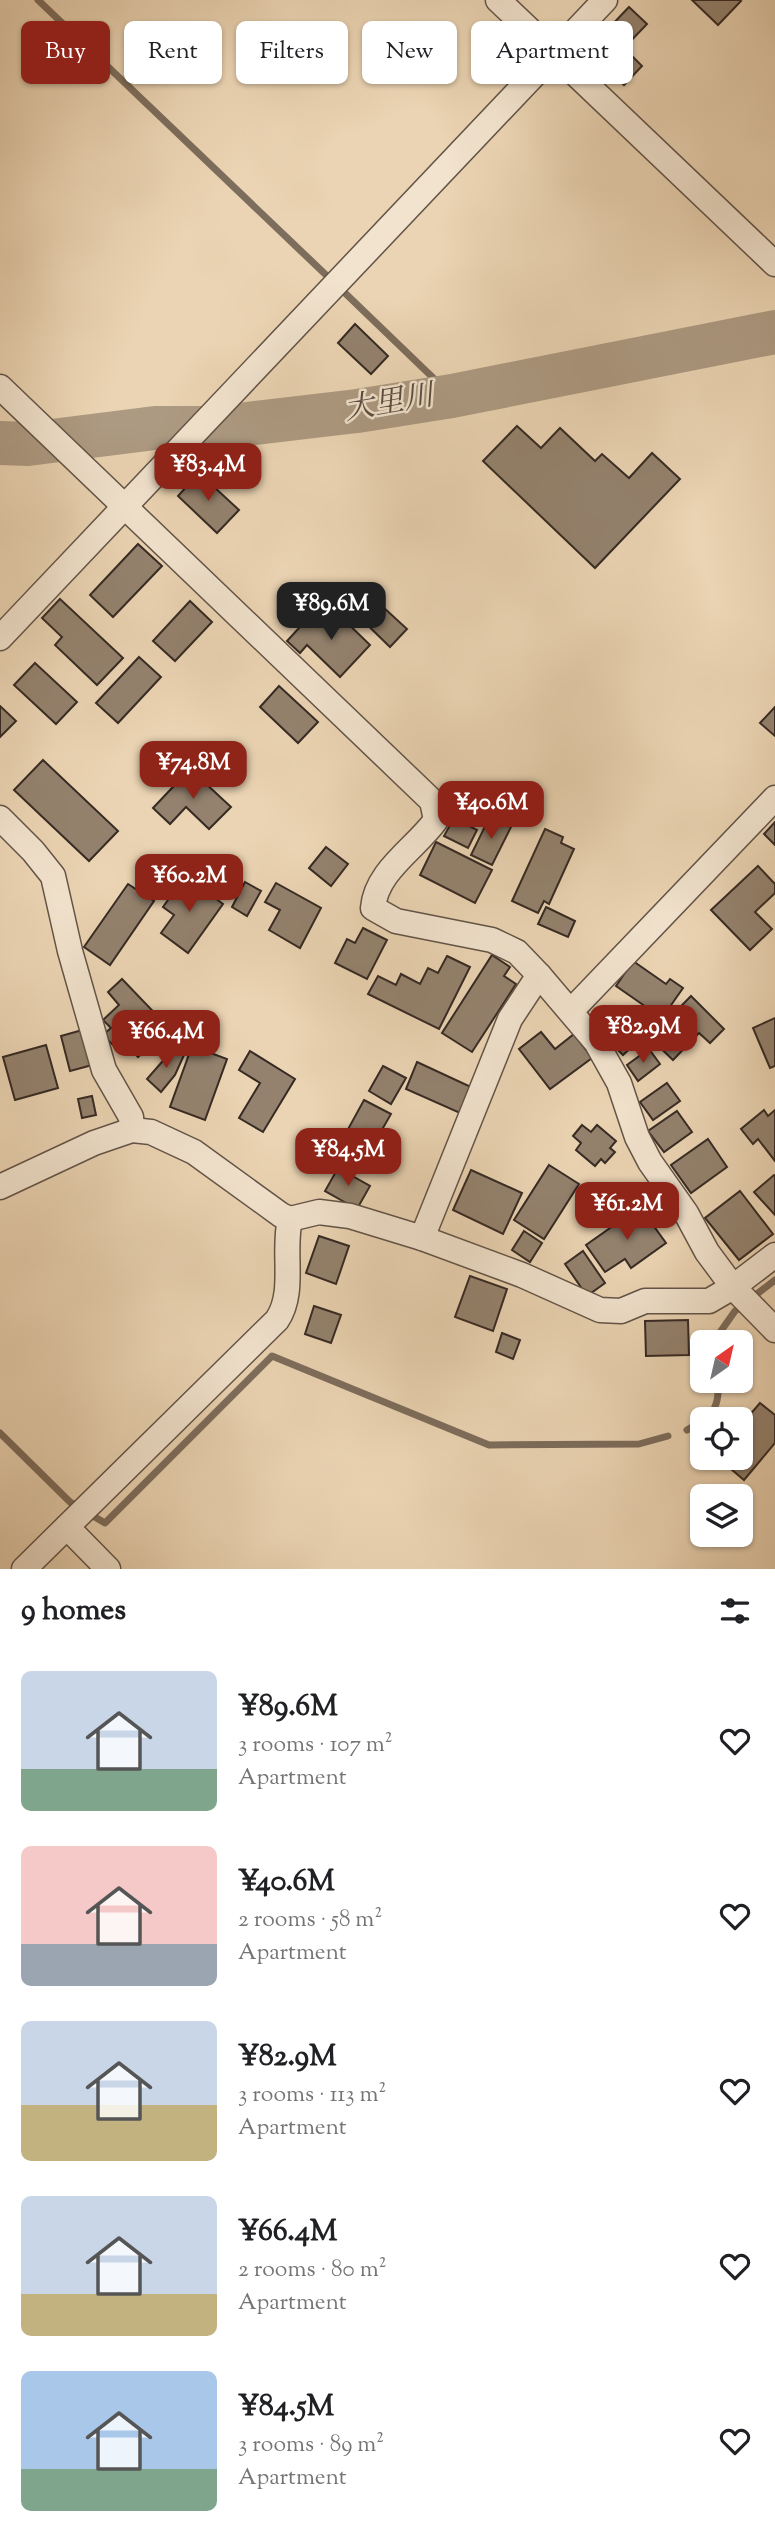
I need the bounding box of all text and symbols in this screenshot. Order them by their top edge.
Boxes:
chip: Buy [21,21,110,84]
chip: Rent [124,21,222,84]
chip: Filters [236,21,348,84]
chip: New [362,21,457,84]
chip: Apartment [471,21,633,84]
water label: 大里川 [341,374,440,433]
pin: ¥83.4M [151,444,265,503]
text: ¥83.4M [170,449,246,482]
pin: ¥89.6M [274,582,388,642]
text: ¥89.6M [293,588,369,621]
pin: ¥74.8M [136,742,250,801]
text: ¥74.8M [156,747,230,780]
pin: ¥40.6M [434,782,548,841]
text: ¥40.6M [454,787,528,820]
pin: ¥60.2M [132,855,246,914]
text: ¥60.2M [151,860,227,893]
pin: ¥82.9M [586,1006,700,1065]
pin: ¥66.4M [109,1010,223,1070]
text: ¥82.9M [605,1011,681,1044]
text: ¥66.4M [128,1016,204,1049]
pin: ¥84.5M [291,1128,405,1188]
text: ¥84.5M [311,1134,385,1167]
pin: ¥61.2M [570,1182,684,1242]
text: ¥61.2M [591,1188,663,1221]
north arrow [690,1330,752,1393]
map controls [690,1330,753,1547]
button: locate [690,1407,753,1470]
button: layers [690,1484,753,1547]
text: 9 homes [21,1590,126,1633]
icon: filters [716,1592,754,1630]
text: ¥89.6M [238,1686,338,1729]
icon: home [77,1699,161,1783]
icon: heart [716,1722,754,1760]
text: 3 rooms · 107 m² [238,1729,393,1762]
text: Apartment [238,1762,347,1795]
text: ¥40.6M [238,1861,335,1904]
icon: home [77,1874,161,1958]
icon: heart [716,1897,754,1935]
text: 2 rooms · 58 m² [238,1904,382,1937]
text: Apartment [238,1937,347,1970]
text: ¥82.9M [238,2036,337,2079]
icon: home [77,2049,161,2133]
icon: heart [716,2072,754,2110]
text: 3 rooms · 113 m² [238,2079,386,2112]
text: Apartment [238,2112,347,2145]
text: ¥66.4M [238,2211,337,2254]
icon: home [77,2224,161,2308]
icon: heart [716,2247,754,2285]
text: 2 rooms · 80 m² [238,2254,386,2287]
text: Apartment [238,2287,347,2320]
text: ¥84.5M [238,2386,334,2429]
icon: home [77,2399,161,2483]
icon: heart [716,2422,754,2460]
text: 3 rooms · 89 m² [238,2429,384,2462]
text: Apartment [238,2462,347,2495]

